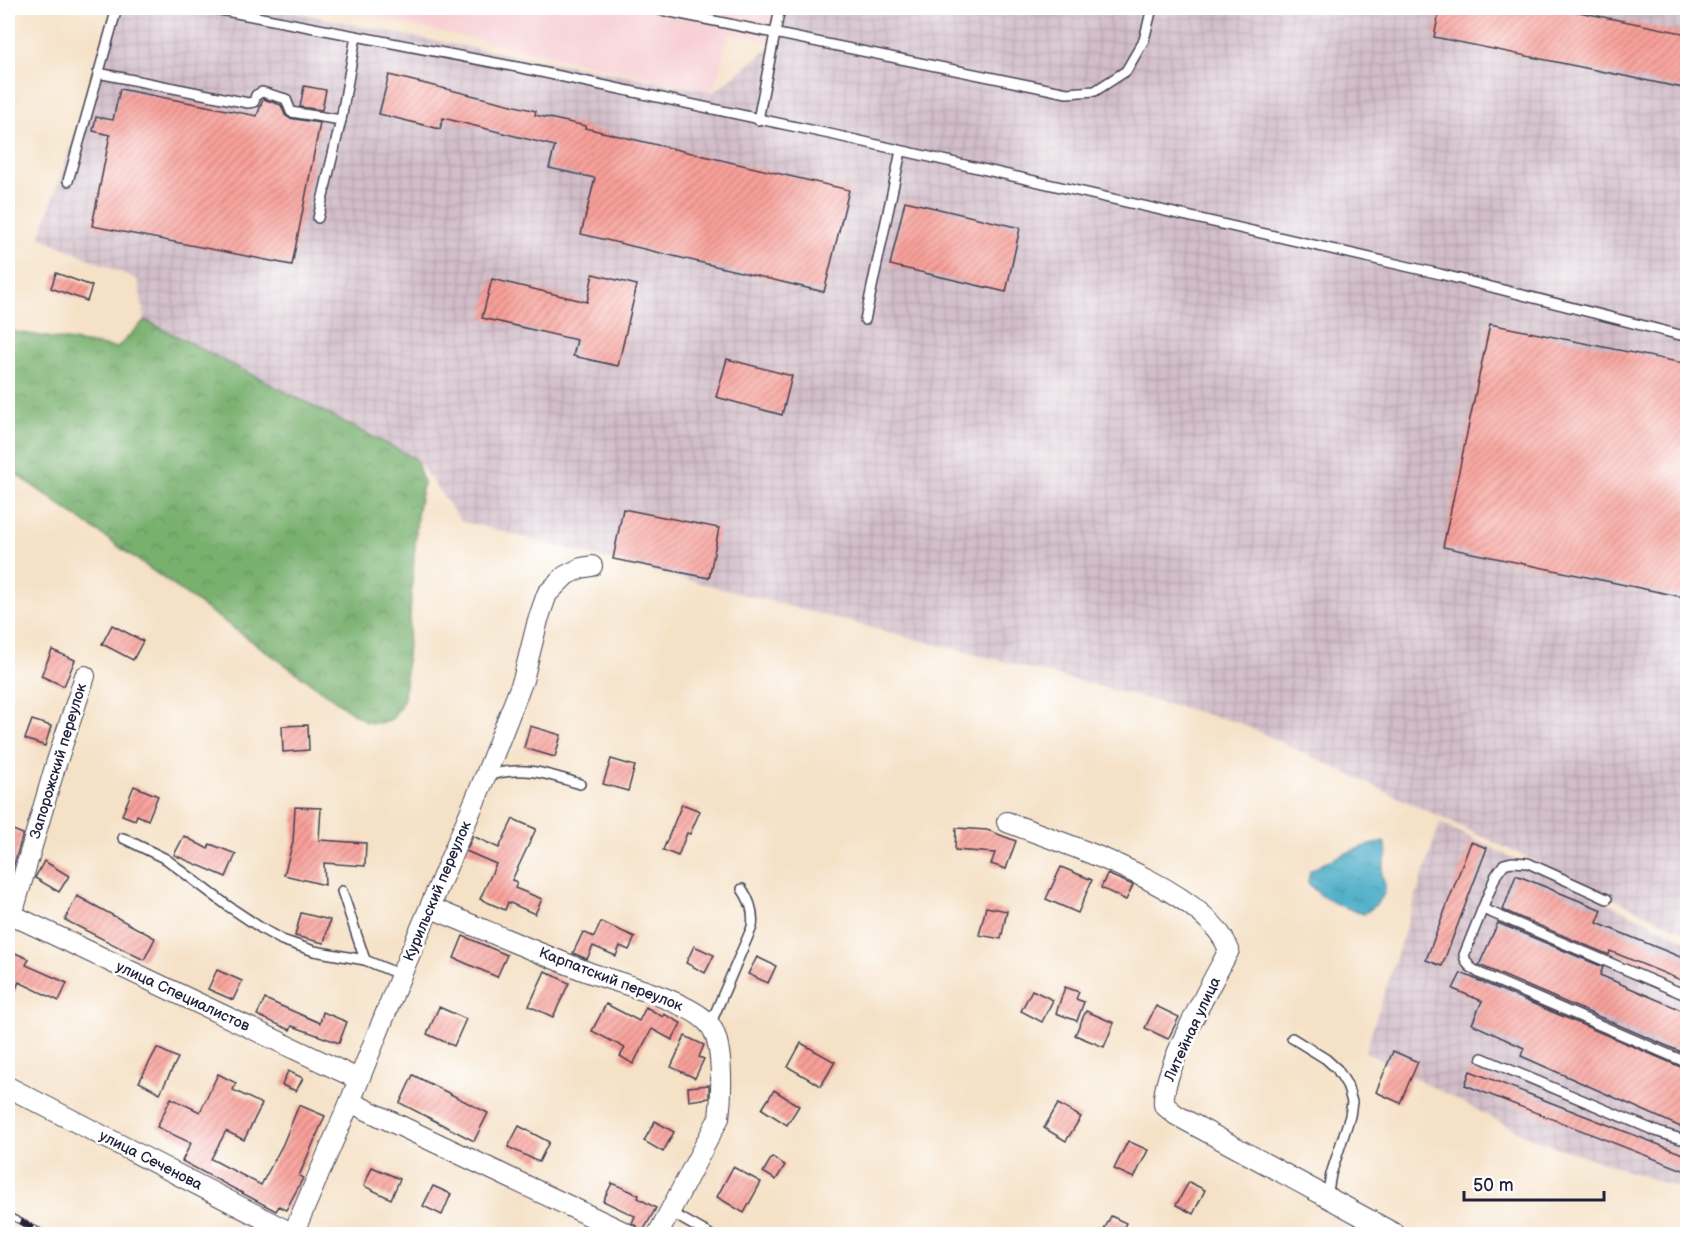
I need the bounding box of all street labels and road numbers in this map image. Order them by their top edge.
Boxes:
street label: Запорожский переулок [26,681,91,841]
street label: Курильский переулок [399,818,476,964]
street label: Карпатский переулок [536,943,686,1016]
street label: улица Специалистов [113,957,253,1036]
street label: Литейная улица [1160,974,1225,1085]
street label: улица Сеченова [96,1126,206,1195]

